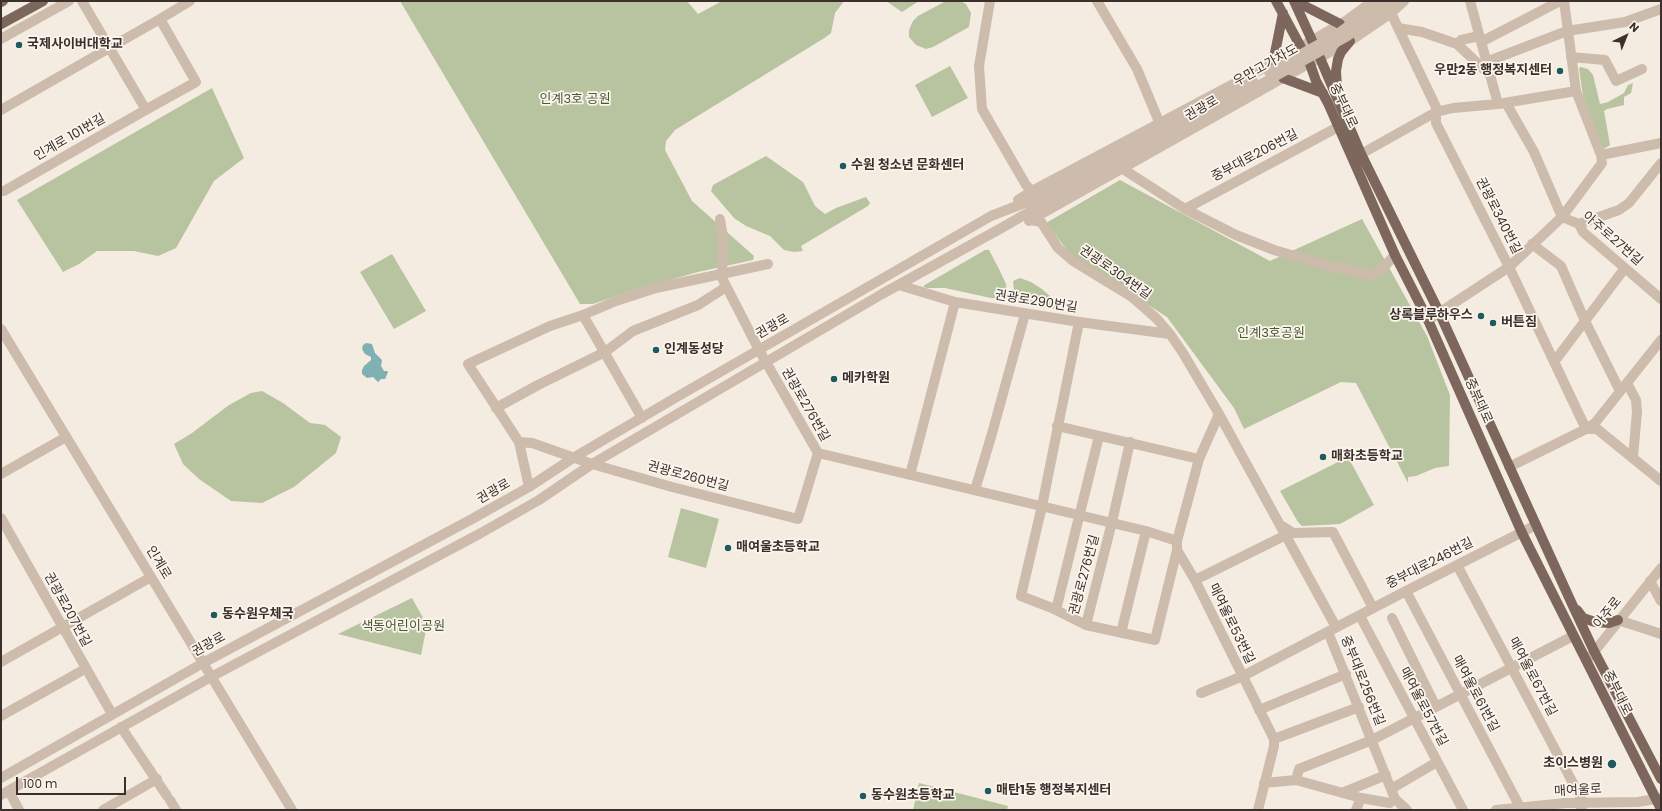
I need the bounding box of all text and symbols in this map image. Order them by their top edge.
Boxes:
north arrow [1606,16,1646,56]
text: N [1626,19,1643,36]
place label: 국제사이버대학교 [27,37,123,53]
marker: 국제사이버대학교 [14,40,24,50]
street label: 우만고가차도 [1231,42,1301,90]
place label: 우만2동 행정복지센터 [1434,63,1552,79]
marker: 우만2동 행정복지센터 [1555,66,1565,76]
street label: 중부대로 [1326,81,1360,131]
park label: 인계3호 공원 [540,92,610,108]
street label: 권광로 [1183,93,1221,125]
street label: 인계로 101번길 [32,111,108,165]
street label: 중부대로206번길 [1209,127,1301,185]
place label: 수원 청소년 문화센터 [851,158,964,174]
marker: 수원 청소년 문화센터 [838,161,848,171]
street label: 권광로340번길 [1472,175,1524,257]
street label: 아주로27번길 [1579,209,1645,269]
street label: 권광로304번길 [1076,243,1154,303]
street label: 권광로290번길 [993,288,1079,316]
place label: 상록블루하우스 [1389,308,1473,324]
street label: 권광로 [754,311,792,343]
marker: 상록블루하우스 [1476,311,1486,321]
place label: 버튼짐 [1501,315,1537,331]
marker: 버튼짐 [1488,318,1498,328]
park label: 인계3호공원 [1237,326,1305,342]
place label: 인계동성당 [664,342,724,358]
marker: 인계동성당 [651,345,661,355]
street label: 권광로276번길 [778,365,832,445]
place label: 메카학원 [842,371,890,387]
marker: 메카학원 [829,374,839,384]
street label: 중부대로 [1461,376,1495,426]
place label: 매화초등학교 [1331,449,1403,465]
marker: 매화초등학교 [1318,452,1328,462]
street label: 권광로260번길 [646,459,730,495]
street label: 권광로 [475,476,513,508]
street label: 권광로276번길 [1067,533,1103,617]
street label: 중부대로246번길 [1384,535,1476,593]
place label: 매여울초등학교 [736,540,820,556]
marker: 매여울초등학교 [723,543,733,553]
street label: 인계로 [142,544,174,582]
street label: 권광로207번길 [40,570,94,650]
street label: 매여울로53번길 [1205,581,1257,667]
street label: 아주로 [1591,594,1625,632]
place label: 동수원우체국 [222,607,294,623]
marker: 동수원우체국 [209,610,219,620]
park label: 색동어린이공원 [361,619,445,635]
street label: 권광로 [190,629,228,661]
street label: 중부대로256번길 [1337,634,1387,728]
street label: 매여울로67번길 [1505,635,1559,719]
street label: 매여울로61번길 [1448,653,1502,735]
street label: 매여울로57번길 [1396,665,1450,749]
street label: 중부대로 [1599,668,1635,718]
place label: 초이스병원 [1543,756,1603,772]
marker: 초이스병원 [1606,758,1618,770]
scale bar [18,769,128,795]
text: 100 m [23,775,57,792]
street label: 매여울로 [1554,782,1602,800]
place label: 매탄1동 행정복지센터 [996,783,1111,799]
marker: 매탄1동 행정복지센터 [983,786,993,796]
place label: 동수원초등학교 [871,788,955,804]
marker: 동수원초등학교 [858,791,868,801]

